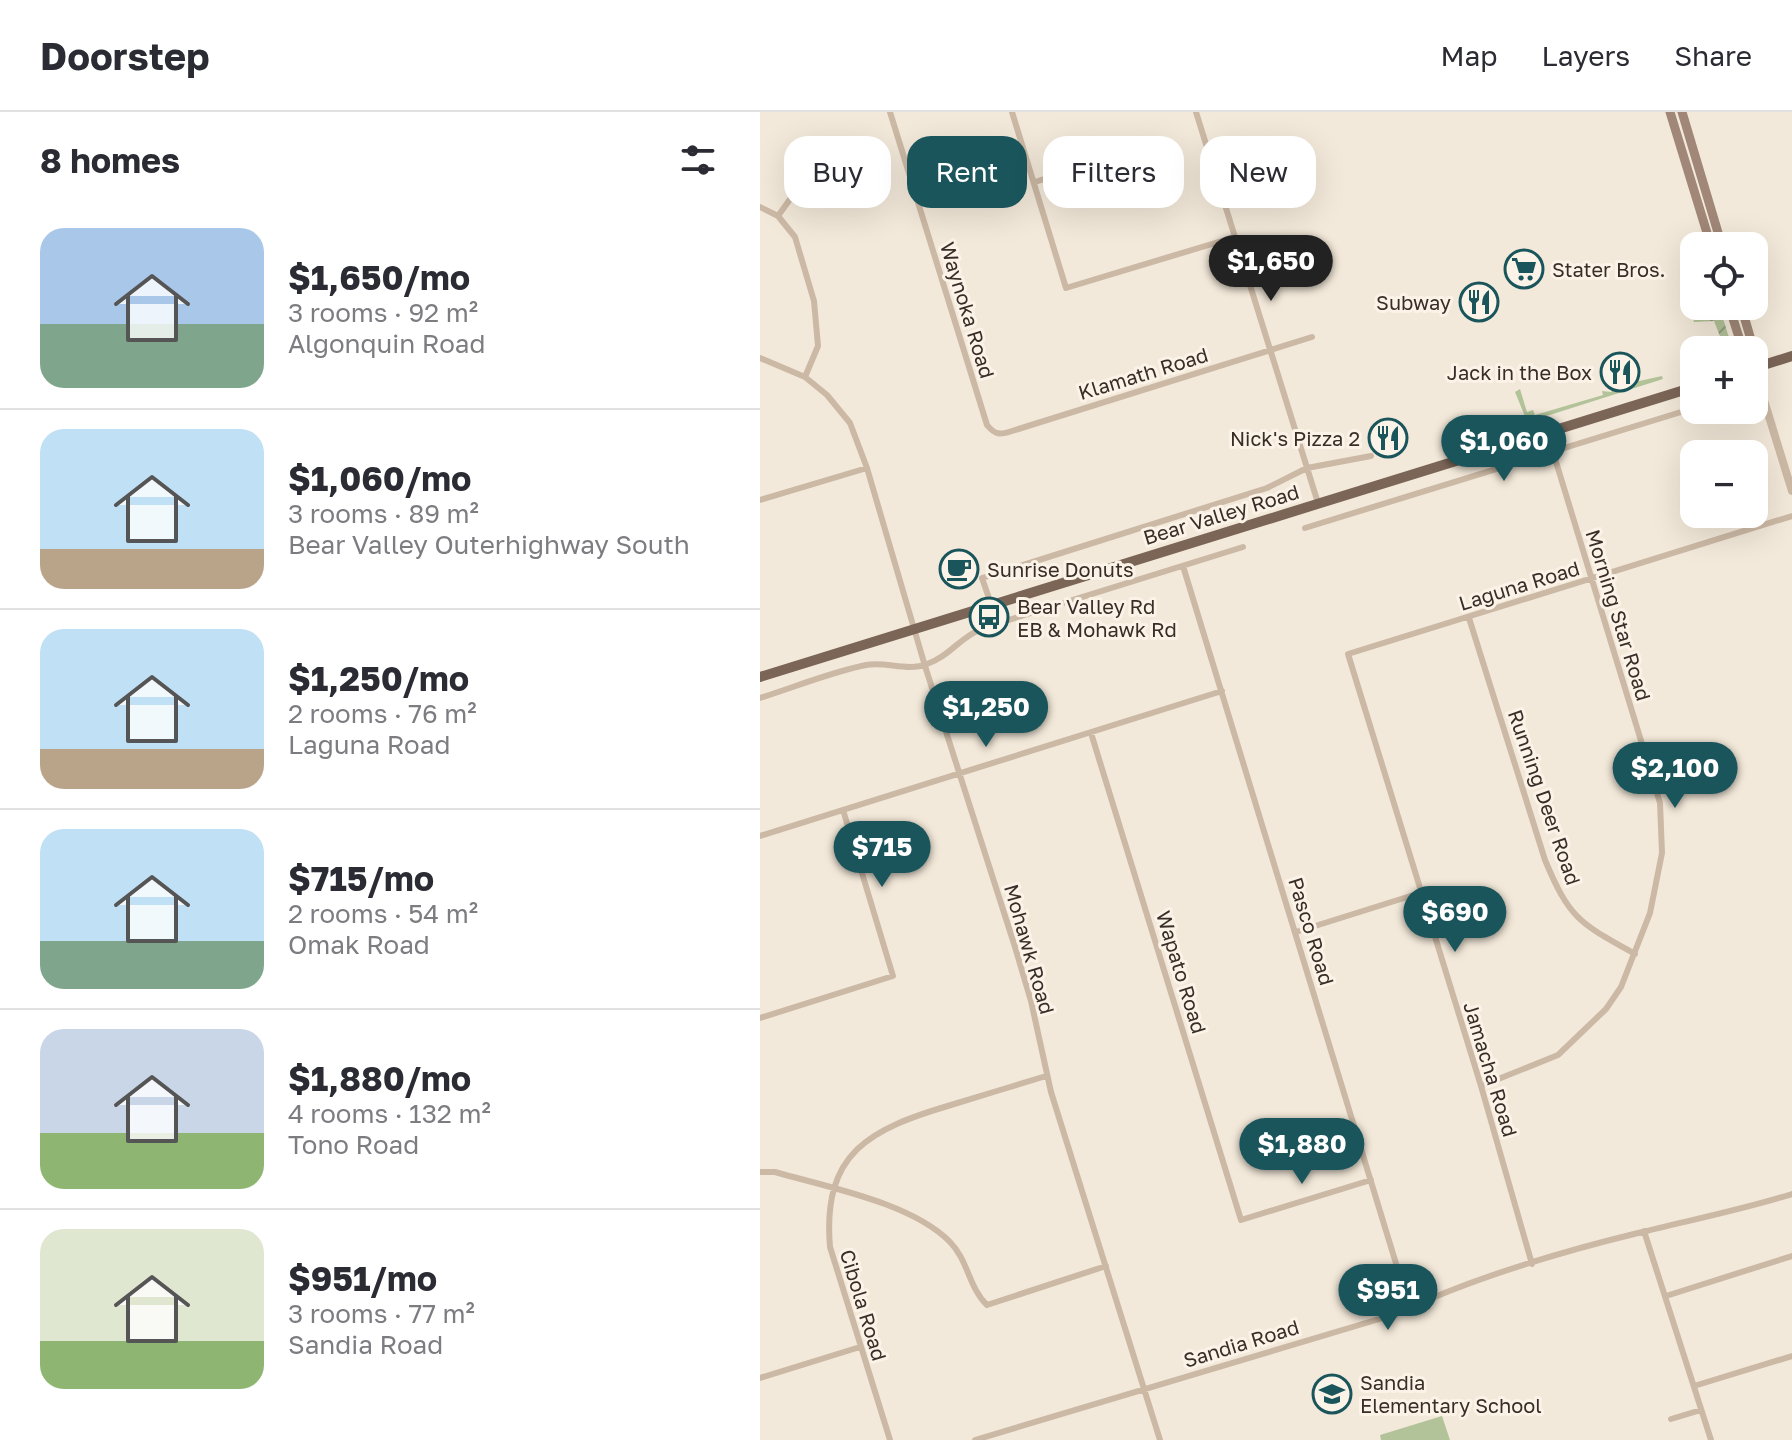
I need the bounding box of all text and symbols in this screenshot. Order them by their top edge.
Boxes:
text: Doorstep [40,33,210,78]
text: Map [1440,39,1498,72]
text: Layers [1542,39,1630,72]
text: Share [1674,39,1752,72]
chip: Buy [784,136,891,208]
chip: Rent [907,136,1027,208]
chip: Filters [1043,136,1184,208]
chip: New [1200,136,1316,208]
icon: filters [676,138,720,182]
text: 8 homes [40,140,180,180]
map controls [1680,232,1768,528]
button: locate [1680,232,1768,320]
pin: $1,650 [1206,235,1336,303]
street label: Waynoka Road [936,239,1000,381]
text: $1,650 [1227,245,1315,276]
supermarket icon: Stater Bros. [1503,248,1545,290]
text: $1,650/mo [288,257,470,297]
place label: Stater Bros. [1552,257,1666,281]
icon: home [104,260,200,356]
restaurant icon: Subway [1458,281,1500,323]
place label: Subway [1376,290,1451,314]
text: 3 rooms · 92 m² [288,297,478,328]
text: Algonquin Road [288,328,485,359]
button: + [1680,336,1768,424]
street label: Klamath Road [1075,342,1211,404]
restaurant icon: Jack in the Box [1599,351,1641,393]
place label: Jack in the Box [1447,360,1592,384]
pin: $1,060 [1439,415,1569,483]
restaurant icon: Nick's Pizza 2 [1367,417,1409,459]
text: $1,060 [1459,425,1549,456]
place label: Nick's Pizza 2 [1230,426,1360,450]
button: − [1680,440,1768,528]
text: $1,060/mo [288,458,471,498]
icon: home [104,461,200,557]
street label: Bear Valley Road [1140,479,1302,549]
text: 3 rooms · 89 m² [288,498,479,529]
street label: Morning Star Road [1582,526,1656,704]
text: Bear Valley Outerhighway South [288,529,690,560]
cafe icon: Sunrise Donuts [938,548,980,590]
street label: Laguna Road [1456,555,1582,615]
place label: Sunrise Donuts [987,557,1134,581]
place label: Bear Valley Rd EB & Mohawk Rd [1017,594,1177,641]
bus stop icon: Bear Valley Rd EB & Mohawk Rd [968,596,1010,638]
text: $1,250/mo [288,658,469,698]
icon: home [104,661,200,757]
pin: $1,250 [921,681,1051,749]
text: $1,250 [942,691,1030,722]
text: 2 rooms · 76 m² [288,698,477,729]
street label: Running Deer Road [1504,706,1586,888]
text: Laguna Road [288,729,450,760]
pin: $2,100 [1610,742,1740,810]
text: $2,100 [1631,752,1719,783]
pin: $715 [835,821,929,889]
text: $715 [852,831,912,862]
text: $715/mo [288,858,434,898]
icon: home [104,861,200,957]
street label: Pasco Road [1284,874,1340,988]
street label: Mohawk Road [1000,881,1060,1017]
pin: $690 [1408,886,1502,954]
text: $690 [1421,896,1489,927]
text: 2 rooms · 54 m² [288,898,478,929]
street label: Wapato Road [1152,908,1212,1036]
text: Omak Road [288,929,430,960]
street label: Jamacha Road [1459,999,1523,1139]
text: $1,880/mo [288,1058,471,1098]
icon: home [104,1061,200,1157]
text: 4 rooms · 132 m² [288,1098,491,1129]
pin: $1,880 [1237,1118,1367,1186]
text: $1,880 [1257,1128,1347,1159]
text: Tono Road [288,1129,419,1160]
street label: Cibola Road [836,1247,892,1363]
text: $951/mo [288,1258,437,1298]
icon: home [104,1261,200,1357]
pin: $951 [1341,1264,1435,1332]
text: $951 [1356,1274,1420,1305]
text: 3 rooms · 77 m² [288,1298,475,1329]
street label: Sandia Road [1180,1314,1302,1372]
text: Sandia Road [288,1329,443,1360]
place label: Sandia Elementary School [1360,1370,1542,1417]
school or university icon: Sandia Elementary School [1311,1373,1353,1415]

